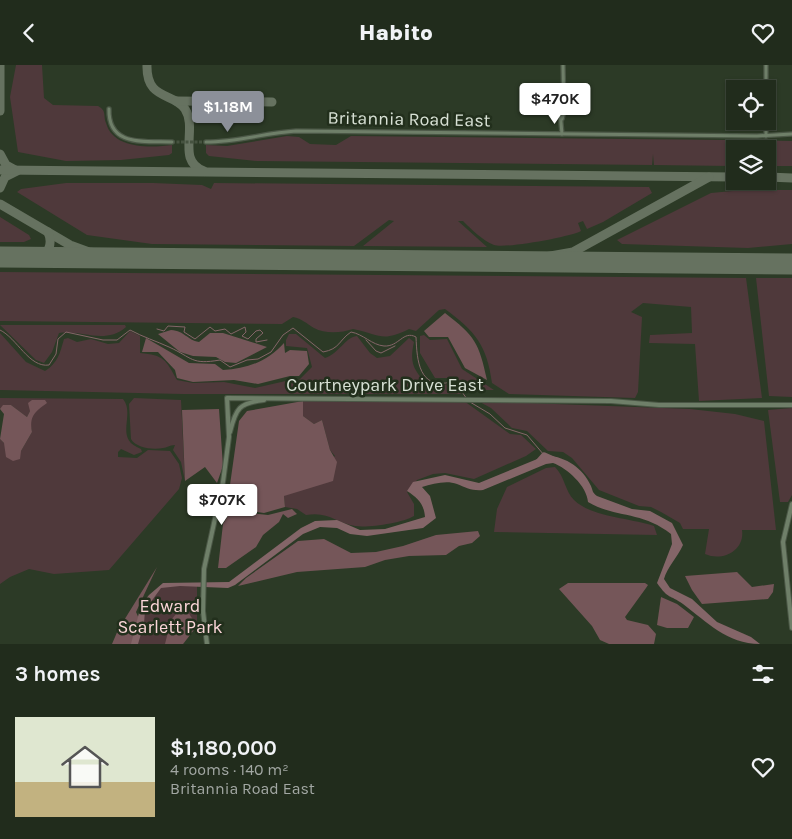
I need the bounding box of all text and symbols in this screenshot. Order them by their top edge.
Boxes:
icon: back [15,19,43,47]
icon: heart [749,19,777,47]
text: Habito [359,20,433,46]
map controls [726,80,776,190]
button: locate [726,80,776,130]
pin: $470K [520,83,590,125]
text: $470K [530,89,580,108]
pin: $1.18M [187,91,269,133]
text: $1.18M [203,97,253,116]
street label: Britannia Road East [327,107,491,131]
button: layers [726,140,776,190]
street label: Courtneypark Drive East [286,374,484,396]
pin: $707K [187,483,257,526]
text: $707K [198,490,246,509]
park label: Edward Scarlett Park [117,595,223,638]
icon: filters [749,660,777,688]
text: 3 homes [15,662,100,686]
text: $1,180,000 [170,736,277,760]
icon: home [55,737,115,797]
icon: heart [749,753,777,781]
text: 4 rooms · 140 m² [170,760,289,779]
text: Britannia Road East [170,779,315,798]

